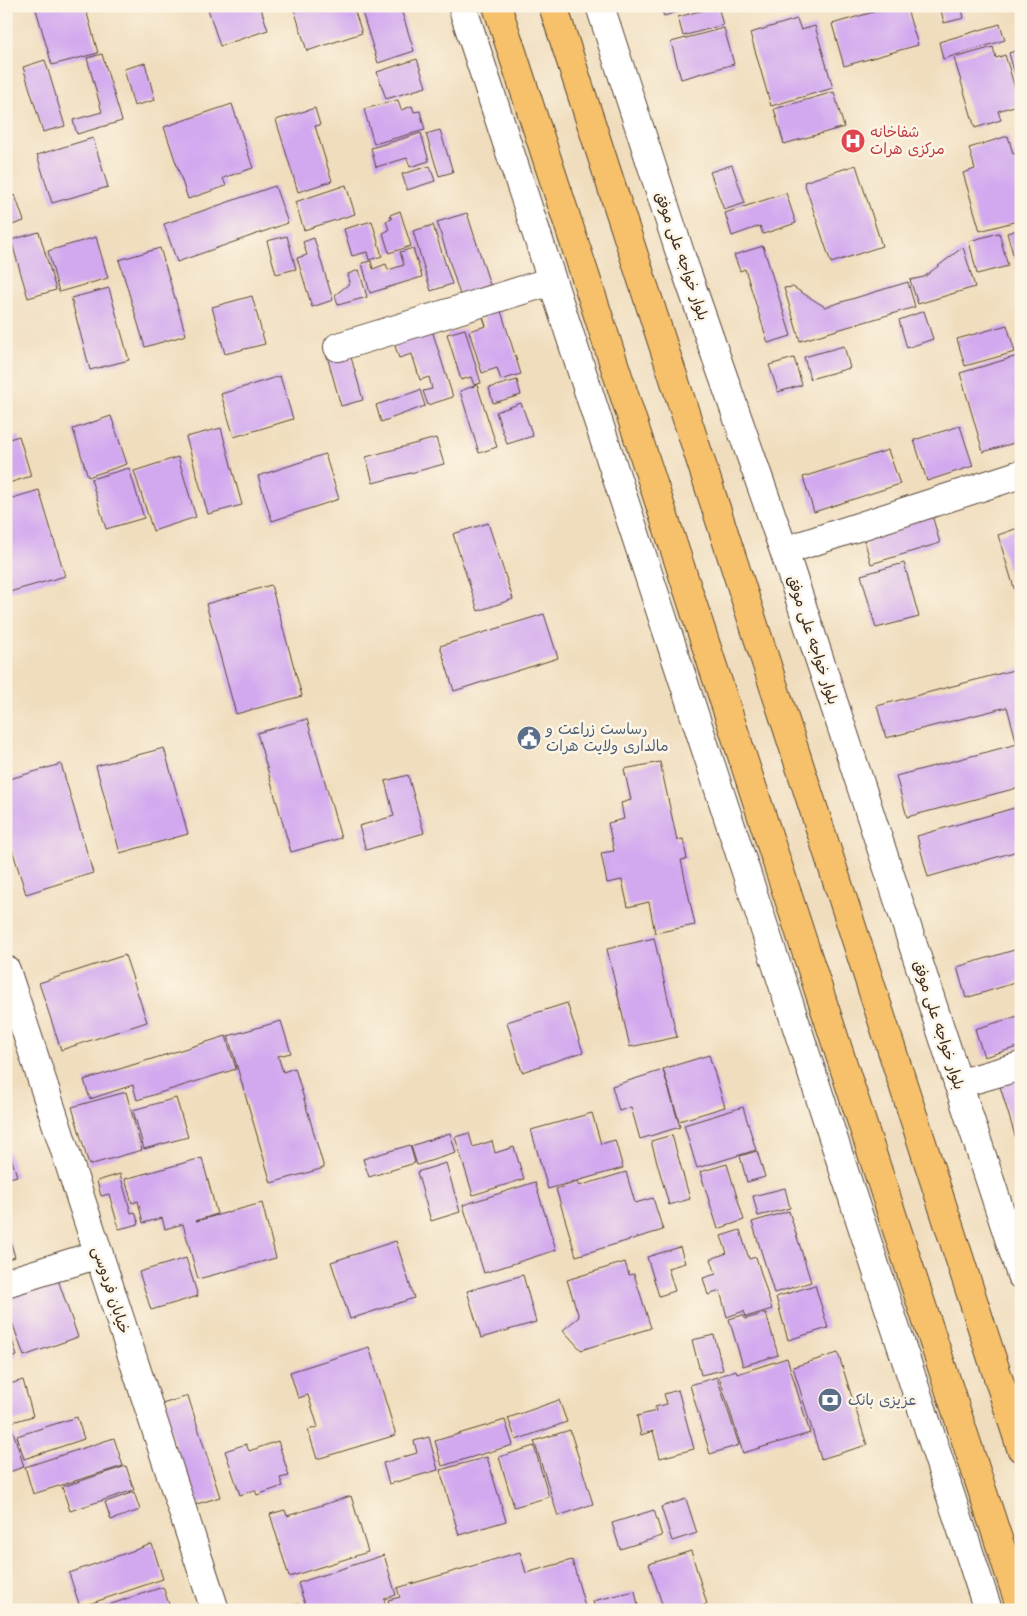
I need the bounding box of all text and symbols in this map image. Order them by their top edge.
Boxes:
place label: شفاخانه مرکزی هرات [870,123,945,158]
hospital icon: شفاخانه مرکزی هرات [840,128,866,154]
street label: بلوار خواجه علی موفق [651,189,712,323]
street label: بلوار خواجه علی موفق [783,573,842,707]
place label: رساست زراعت و مالداری ولایت هرات [545,720,669,755]
public building icon: رساست زراعت و مالداری ولایت هرات [516,725,542,751]
street label: بلوار خواجه علی موفق [909,958,968,1092]
street label: خیابان فردوسی [87,1244,134,1336]
bank icon: عزیزی بانک [817,1387,843,1413]
place label: عزیزی بانک [848,1391,916,1409]

